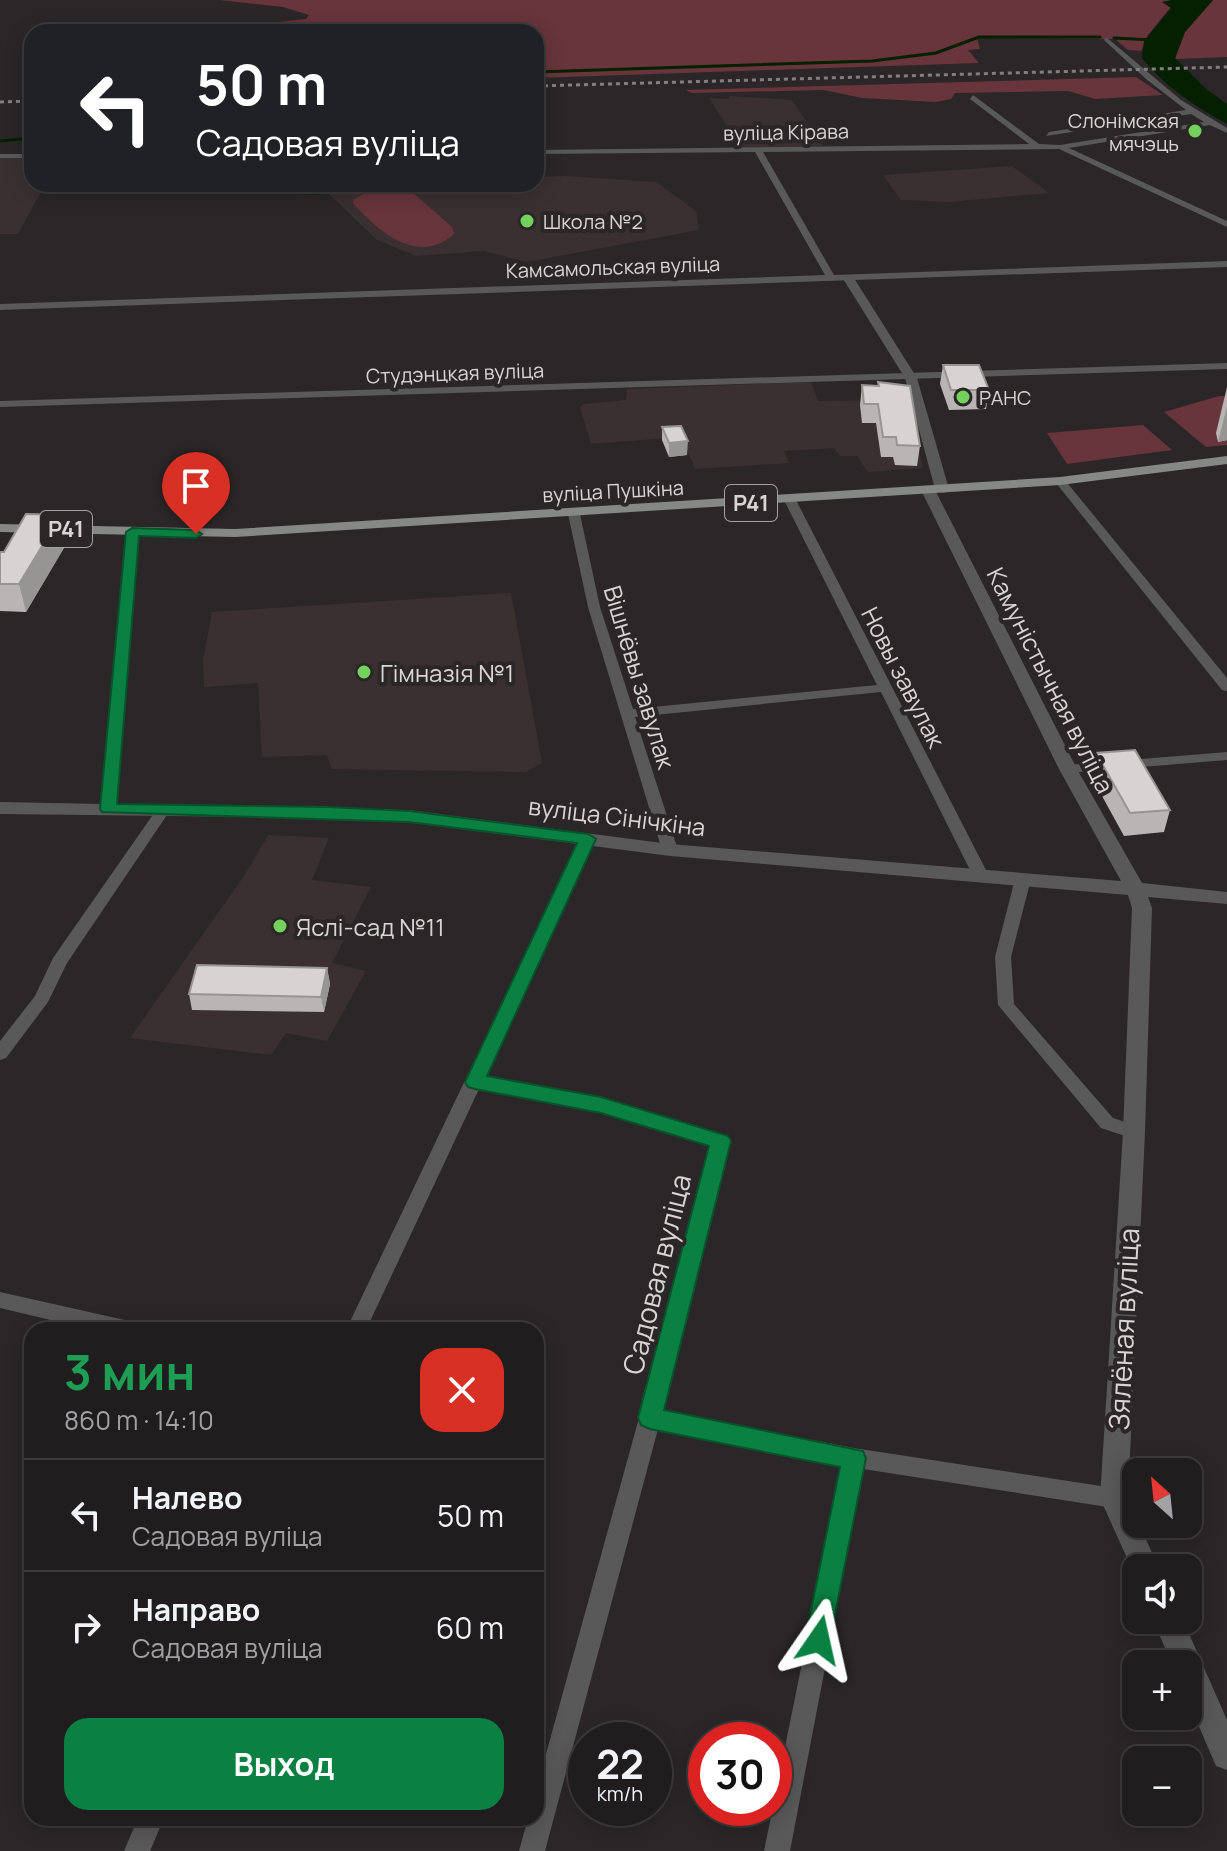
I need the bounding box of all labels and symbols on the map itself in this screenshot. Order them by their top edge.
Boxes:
place label: Слонімская мячэць [1068,107,1179,157]
street label: вуліца Кірава [723,117,849,147]
marker: Слонімская мячэць [1186,122,1204,140]
place label: Школа №2 [543,208,643,235]
marker: Школа №2 [518,212,536,230]
street label: Камсамольская вуліца [505,250,721,284]
street label: Студэнцкая вуліца [365,356,545,390]
place label: РАНС [979,384,1031,411]
marker: РАНС [954,388,972,406]
pin [162,452,230,534]
street label: вуліца Пушкіна [542,474,684,508]
road number: Р41 [725,485,777,521]
road number: Р41 [40,511,92,547]
street label: Камуністычная вуліца [980,562,1122,798]
street label: Вішнёвы завулак [596,581,684,774]
street label: Новы завулак [854,601,954,754]
place label: Гімназія №1 [380,656,514,689]
marker: Гімназія №1 [355,663,373,681]
street label: вуліца Сінічкіна [527,789,707,843]
place label: Яслі-сад №11 [296,910,445,943]
marker: Яслі-сад №11 [271,917,289,935]
street label: Садовая вуліца [613,1170,699,1378]
street label: Зялёная вуліца [1099,1227,1147,1431]
north arrow [1122,1458,1202,1538]
position arrow [777,1598,861,1682]
speed limit sign: 30 [688,1722,792,1826]

